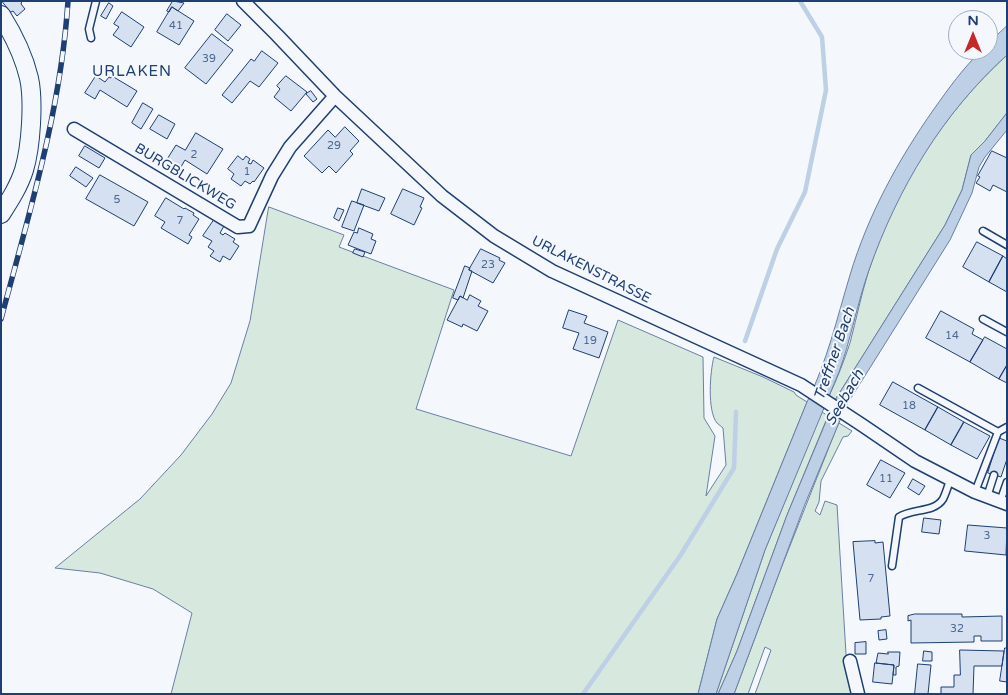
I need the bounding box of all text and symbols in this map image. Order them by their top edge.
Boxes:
north arrow [948,10,998,60]
text: N [967,12,979,29]
house number: 41 [169,19,183,33]
house number: 39 [202,52,216,66]
district label: URLAKEN [91,63,173,81]
house number: 29 [327,139,341,153]
street label: BURGBLICKWEG [131,140,239,214]
house number: 2 [191,148,197,162]
house number: 1 [244,165,250,179]
house number: 5 [114,193,120,207]
house number: 7 [177,214,183,228]
street label: URLAKENSTRASSE [529,233,653,307]
house number: 23 [481,258,495,272]
water label: Treffner Bach [811,305,859,403]
house number: 14 [945,329,959,343]
house number: 19 [583,334,597,348]
water label: Seebach [822,367,868,429]
house number: 18 [902,399,916,413]
house number: 11 [879,472,893,486]
house number: 3 [984,529,990,543]
house number: 7 [868,572,874,586]
house number: 32 [950,622,964,636]

